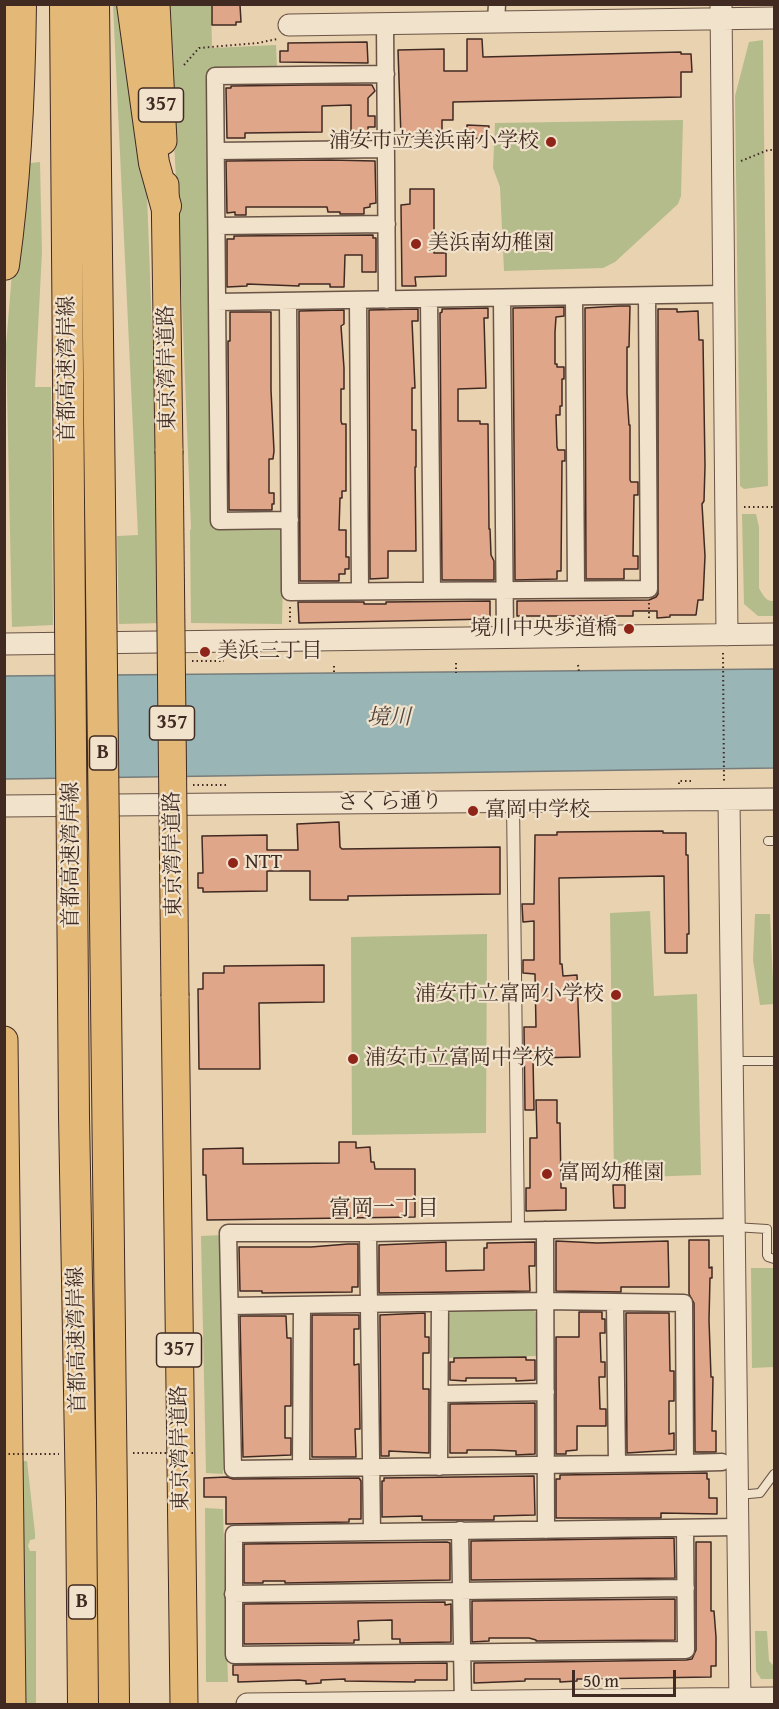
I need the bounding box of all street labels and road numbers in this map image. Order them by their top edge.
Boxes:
road number: 357 [138,88,184,122]
street label: 首都高速湾岸線 [55,296,81,442]
street label: 東京湾岸道路 [154,305,182,431]
road number: 357 [150,706,195,740]
road number: B [90,736,116,770]
street label: 首都高速湾岸線 [59,782,85,928]
street label: さくら通り [337,789,443,817]
street label: 東京湾岸道路 [160,791,188,917]
street label: 首都高速湾岸線 [64,1266,92,1414]
road number: 357 [156,1333,201,1367]
street label: 東京湾岸道路 [167,1385,195,1511]
road number: B [68,1585,96,1619]

